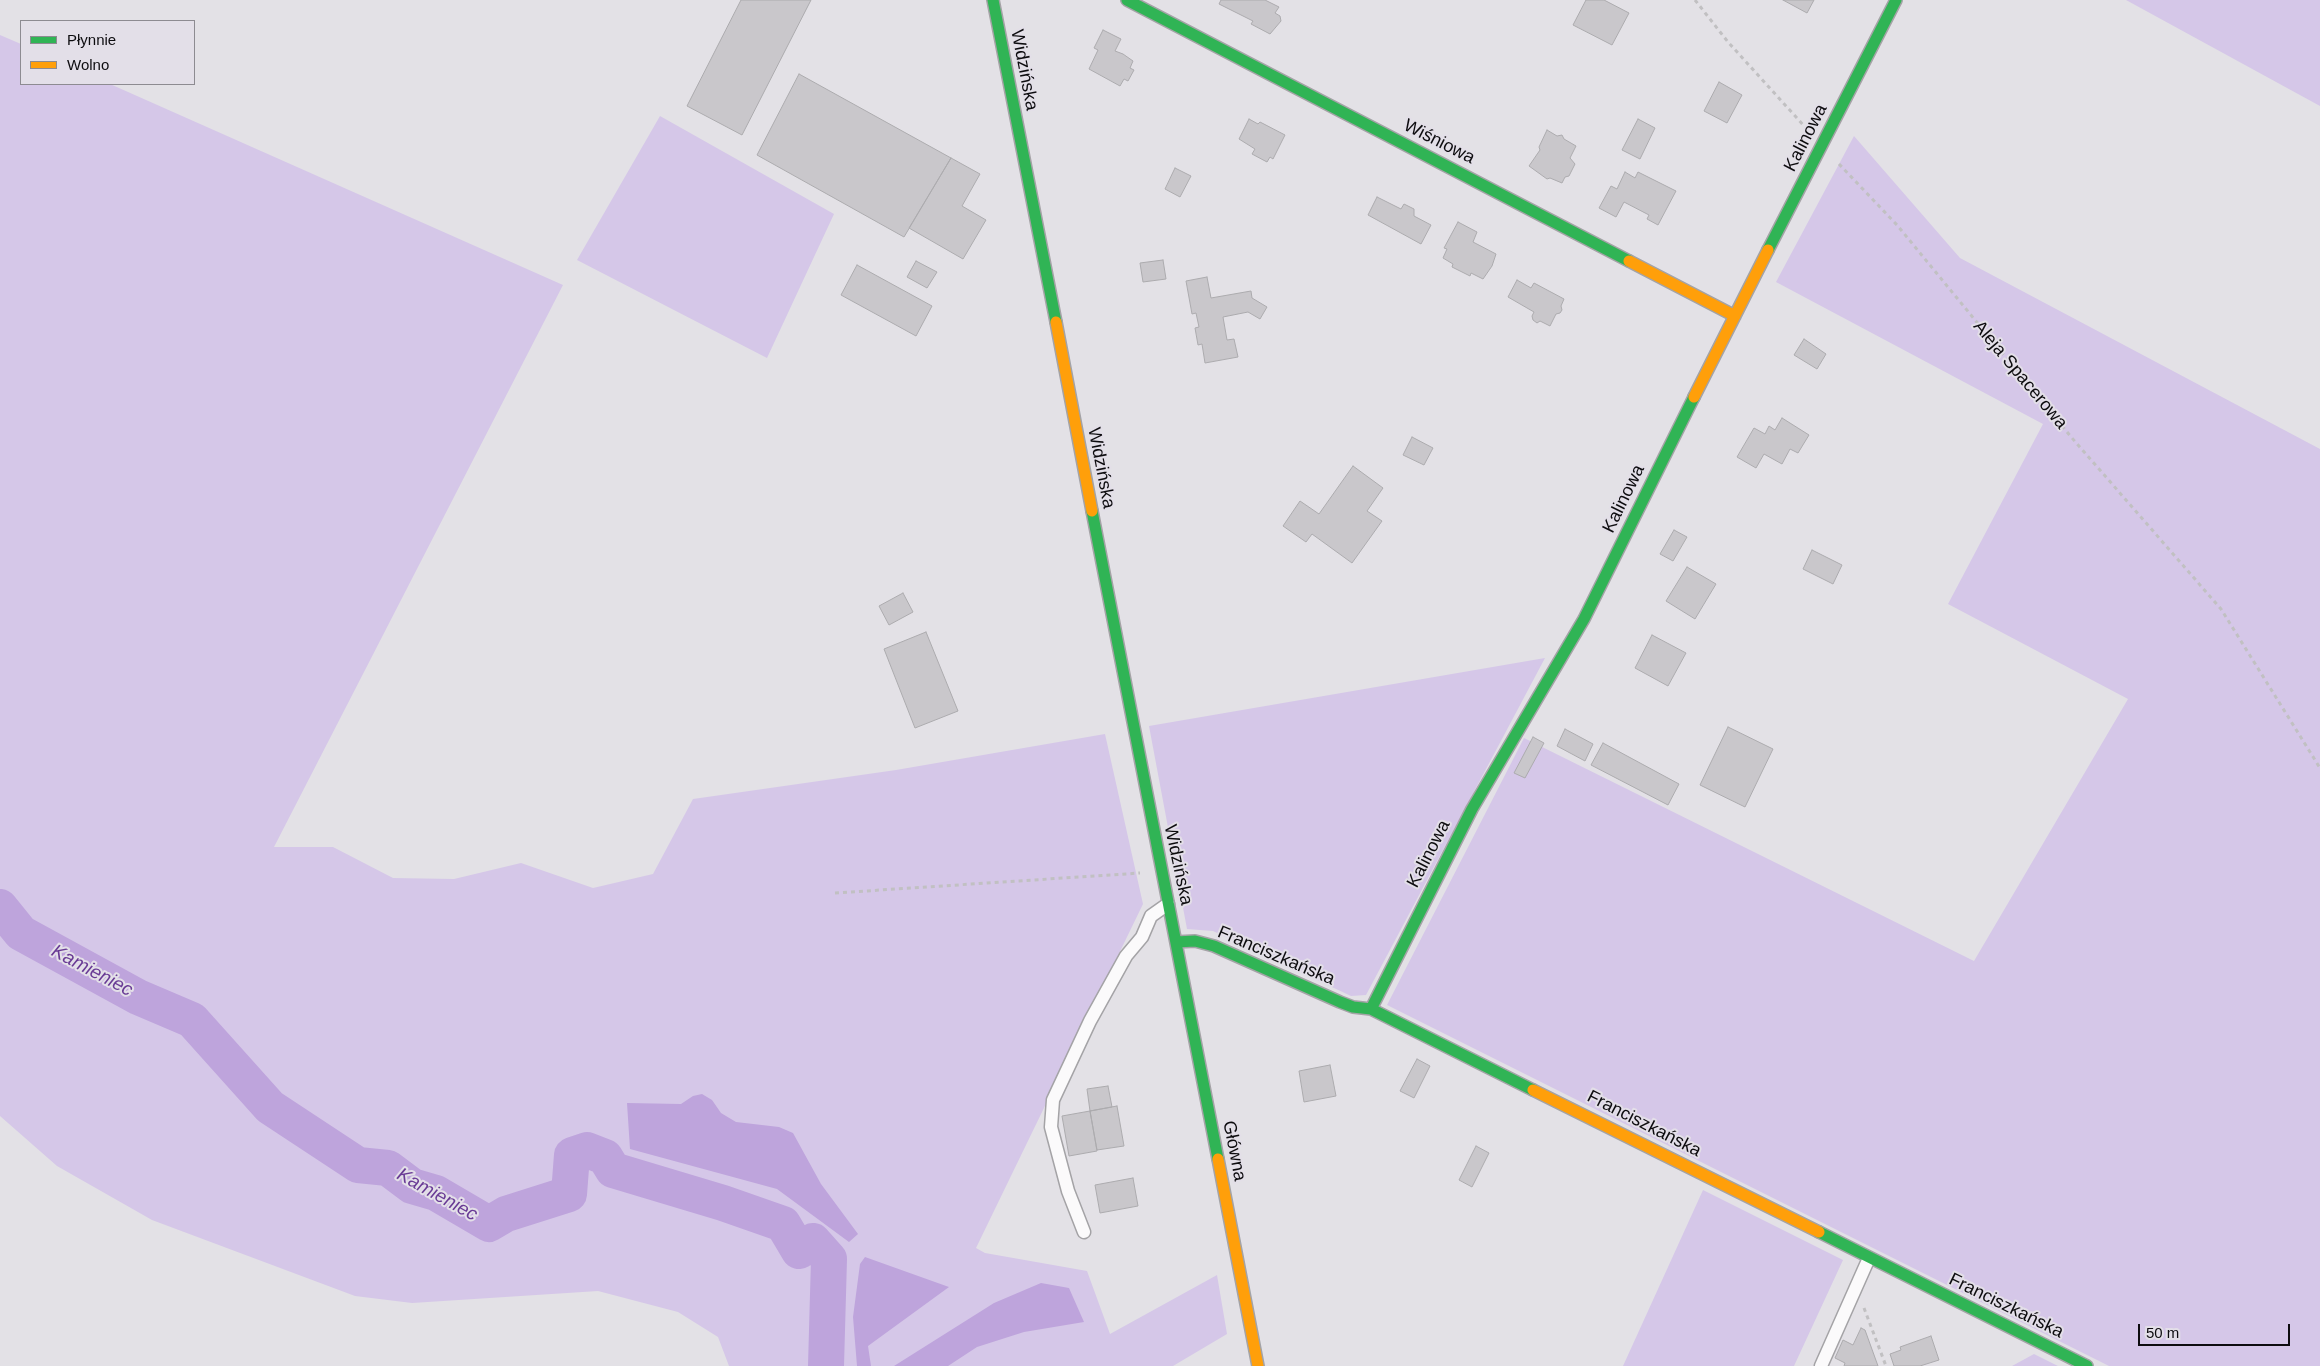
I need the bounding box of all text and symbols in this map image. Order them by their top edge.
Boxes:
legend [20,20,195,85]
street label: Widzińska [1006,28,1042,112]
text: Płynnie [67,31,116,48]
text: Wolno [67,56,109,73]
street label: Kalinowa [1780,101,1832,175]
street label: Wiśniowa [1400,115,1478,169]
street label: Aleja Spacerowa [1968,316,2072,434]
street label: Widzińska [1083,426,1119,510]
street label: Kalinowa [1598,461,1650,537]
street label: Kalinowa [1403,817,1455,891]
street label: Widzińska [1159,823,1197,907]
street label: Franciszkańska [1214,922,1338,990]
water label: Kamieniec [47,940,137,1002]
street label: Franciszkańska [1583,1086,1705,1162]
street label: Główna [1218,1119,1250,1183]
water label: Kamieniec [393,1164,481,1226]
street label: Franciszkańska [1945,1269,2067,1343]
scale bar [2140,1314,2292,1346]
text: 50 m [2146,1324,2179,1341]

